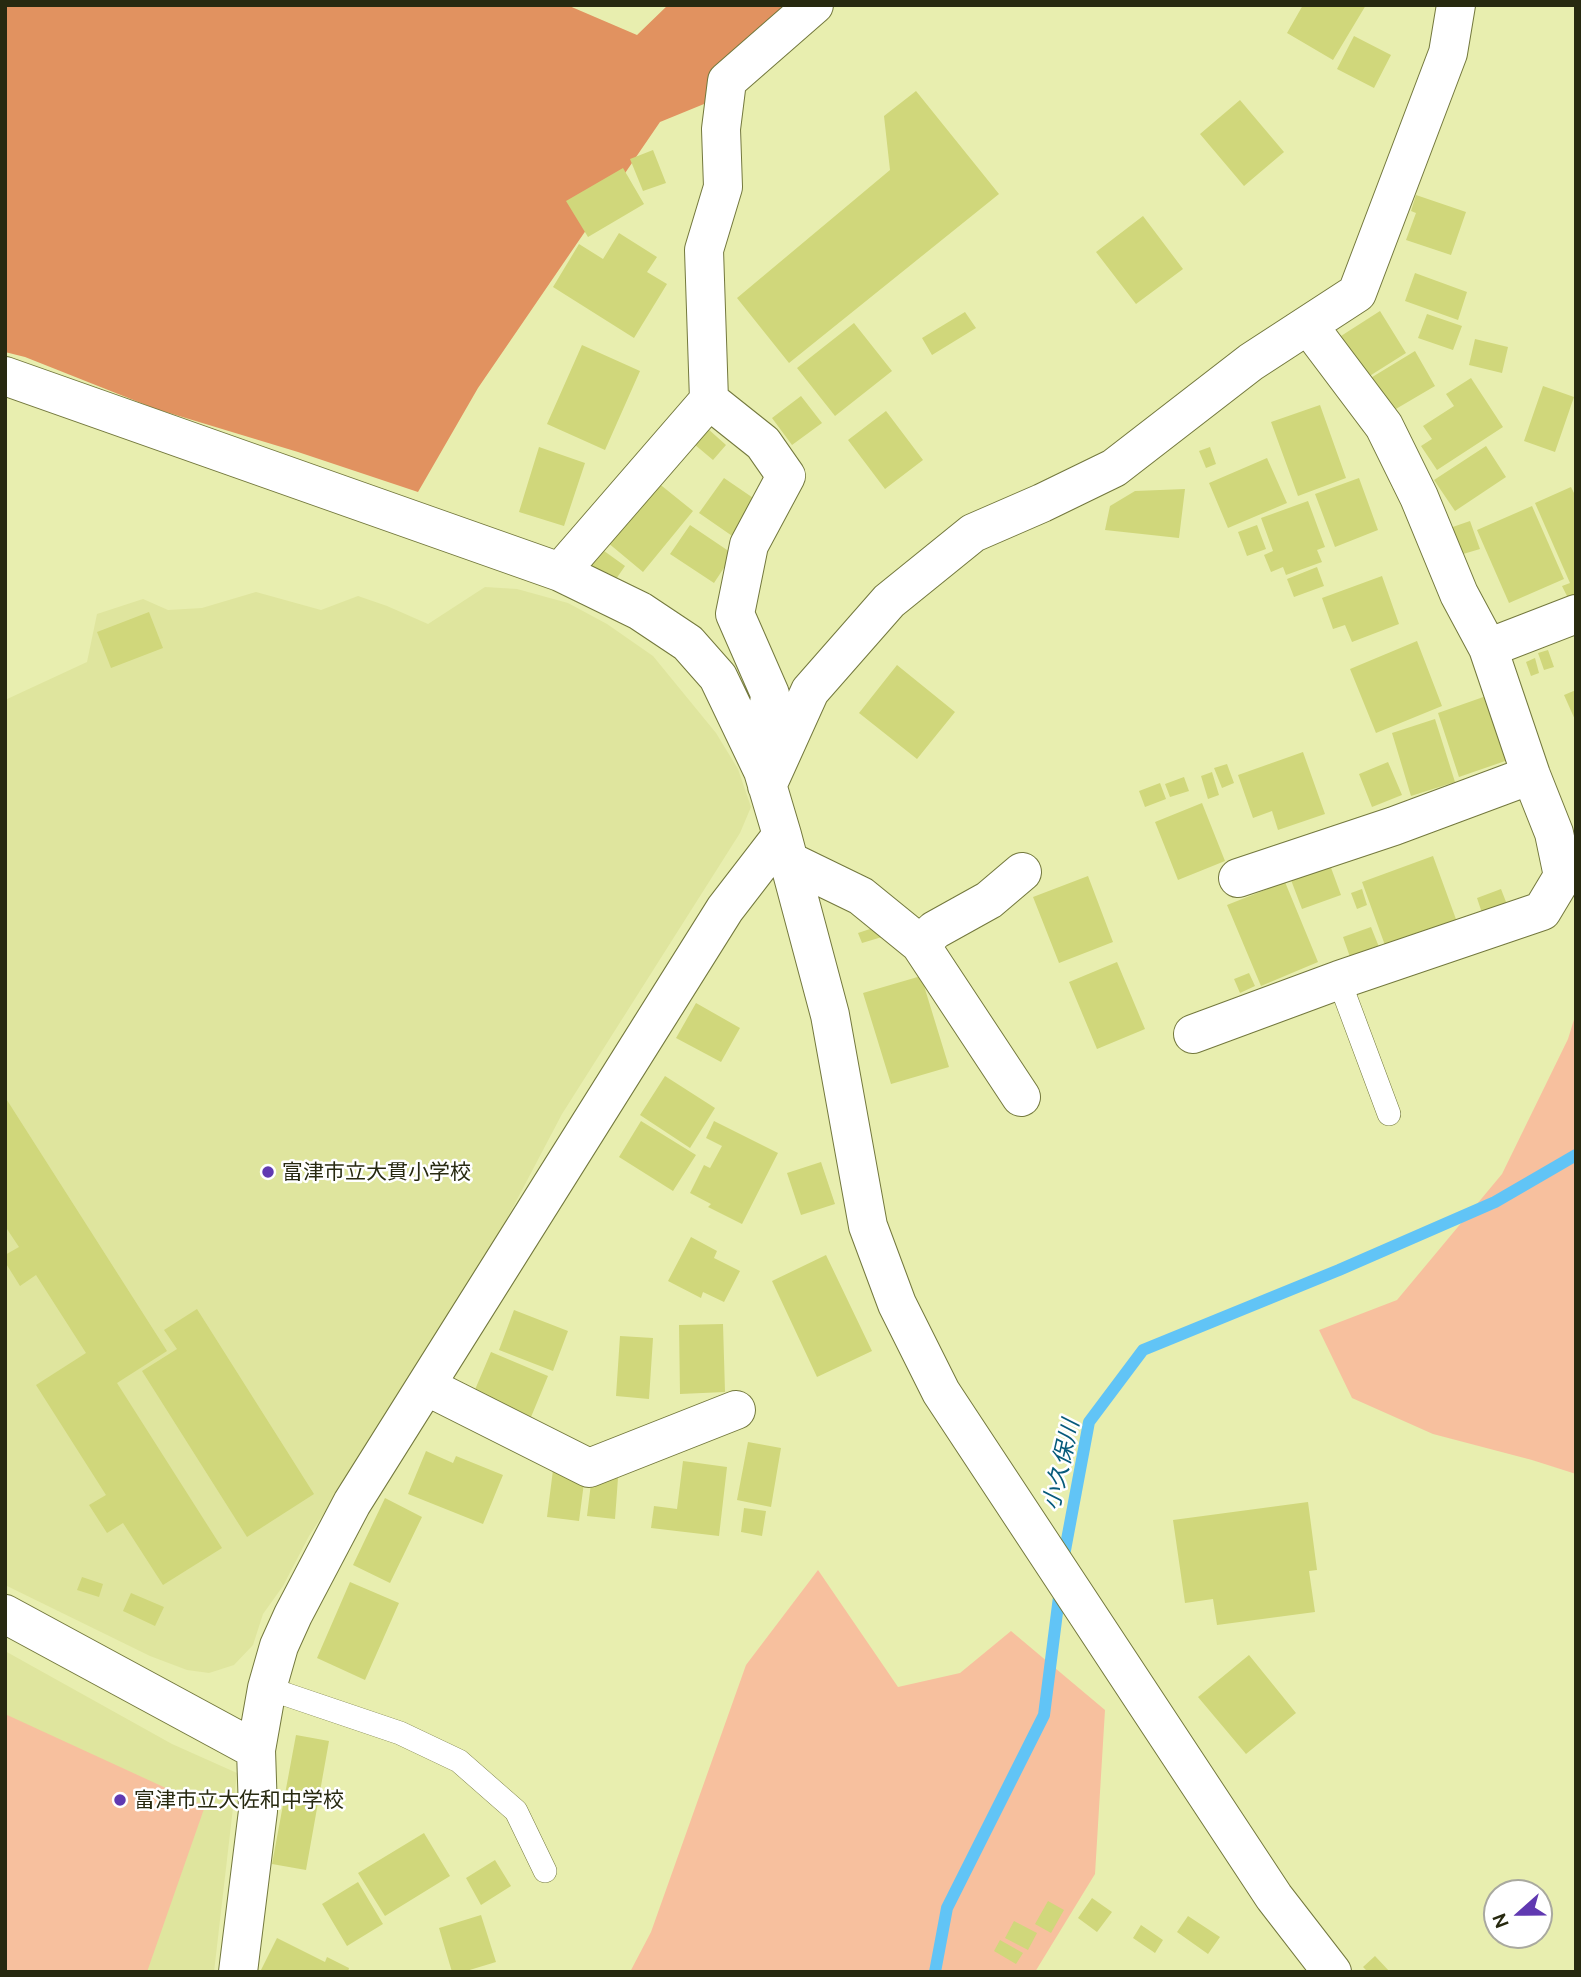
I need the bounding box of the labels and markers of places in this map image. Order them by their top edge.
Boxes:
place label: 富津市立大貫小学校 [282,1159,471,1185]
marker: 富津市立大貫小学校 [260,1164,276,1180]
place label: 富津市立大佐和中学校 [134,1787,344,1813]
marker: 富津市立大佐和中学校 [112,1792,128,1808]

